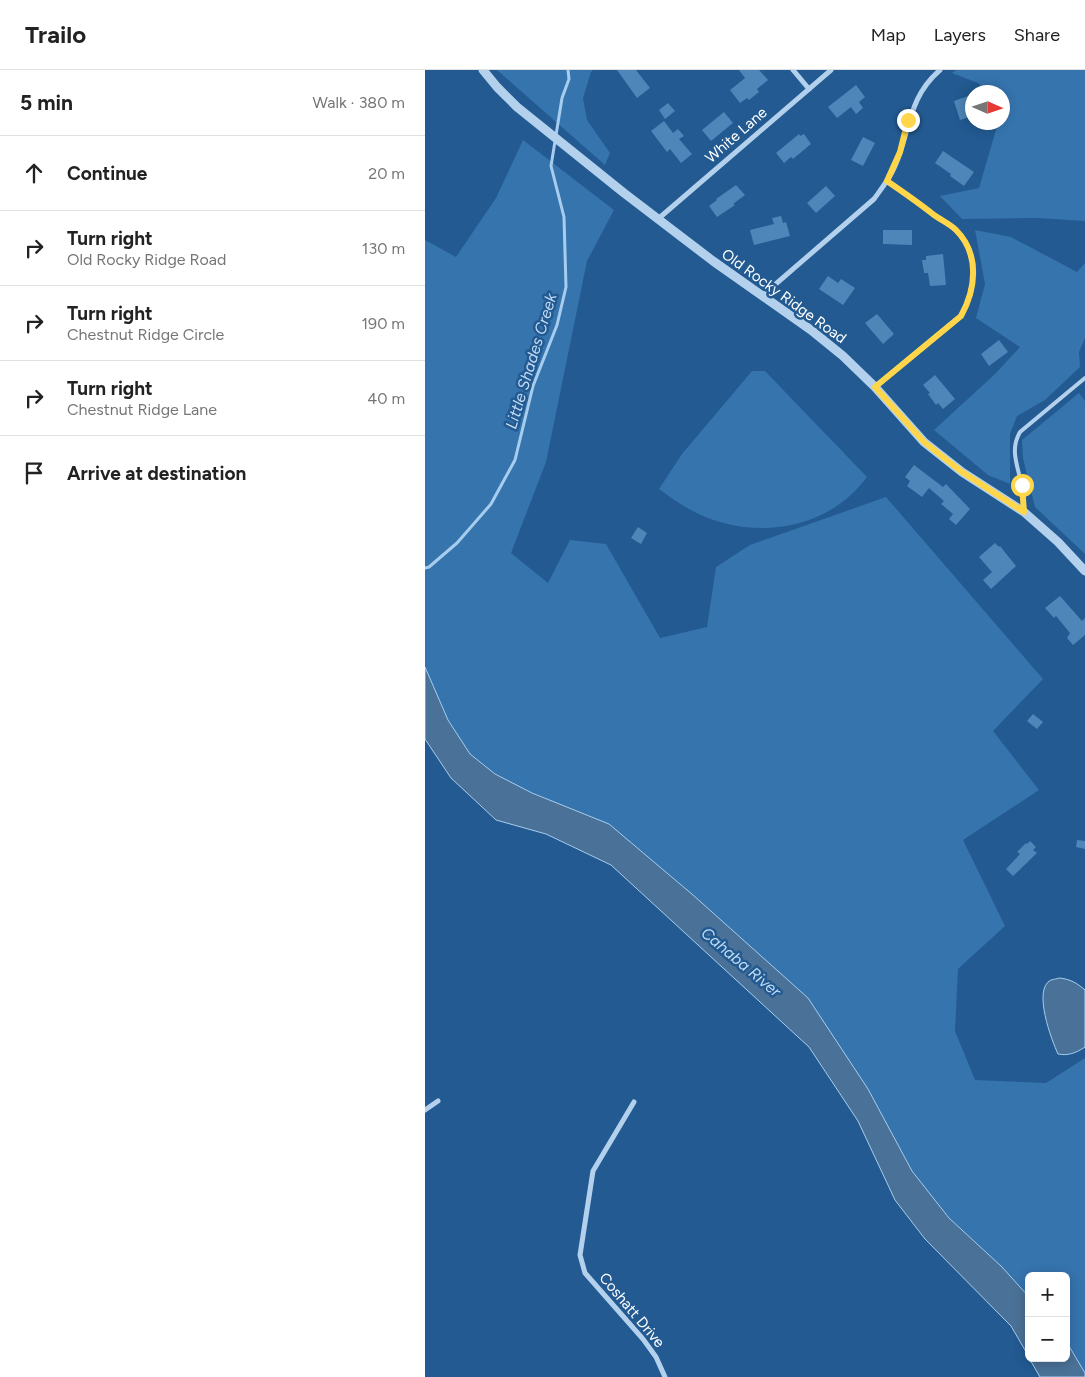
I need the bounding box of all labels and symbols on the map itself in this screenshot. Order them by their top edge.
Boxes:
north arrow [965,85,1010,130]
street label: White Lane [701,103,771,167]
route end [897,109,920,132]
street label: Old Rocky Ridge Road [718,245,850,347]
water label: Little Shades Creek [501,290,561,431]
route start [1011,474,1034,497]
water label: Cahaba River [697,923,785,1001]
street label: Coshatt Drive [595,1269,669,1351]

